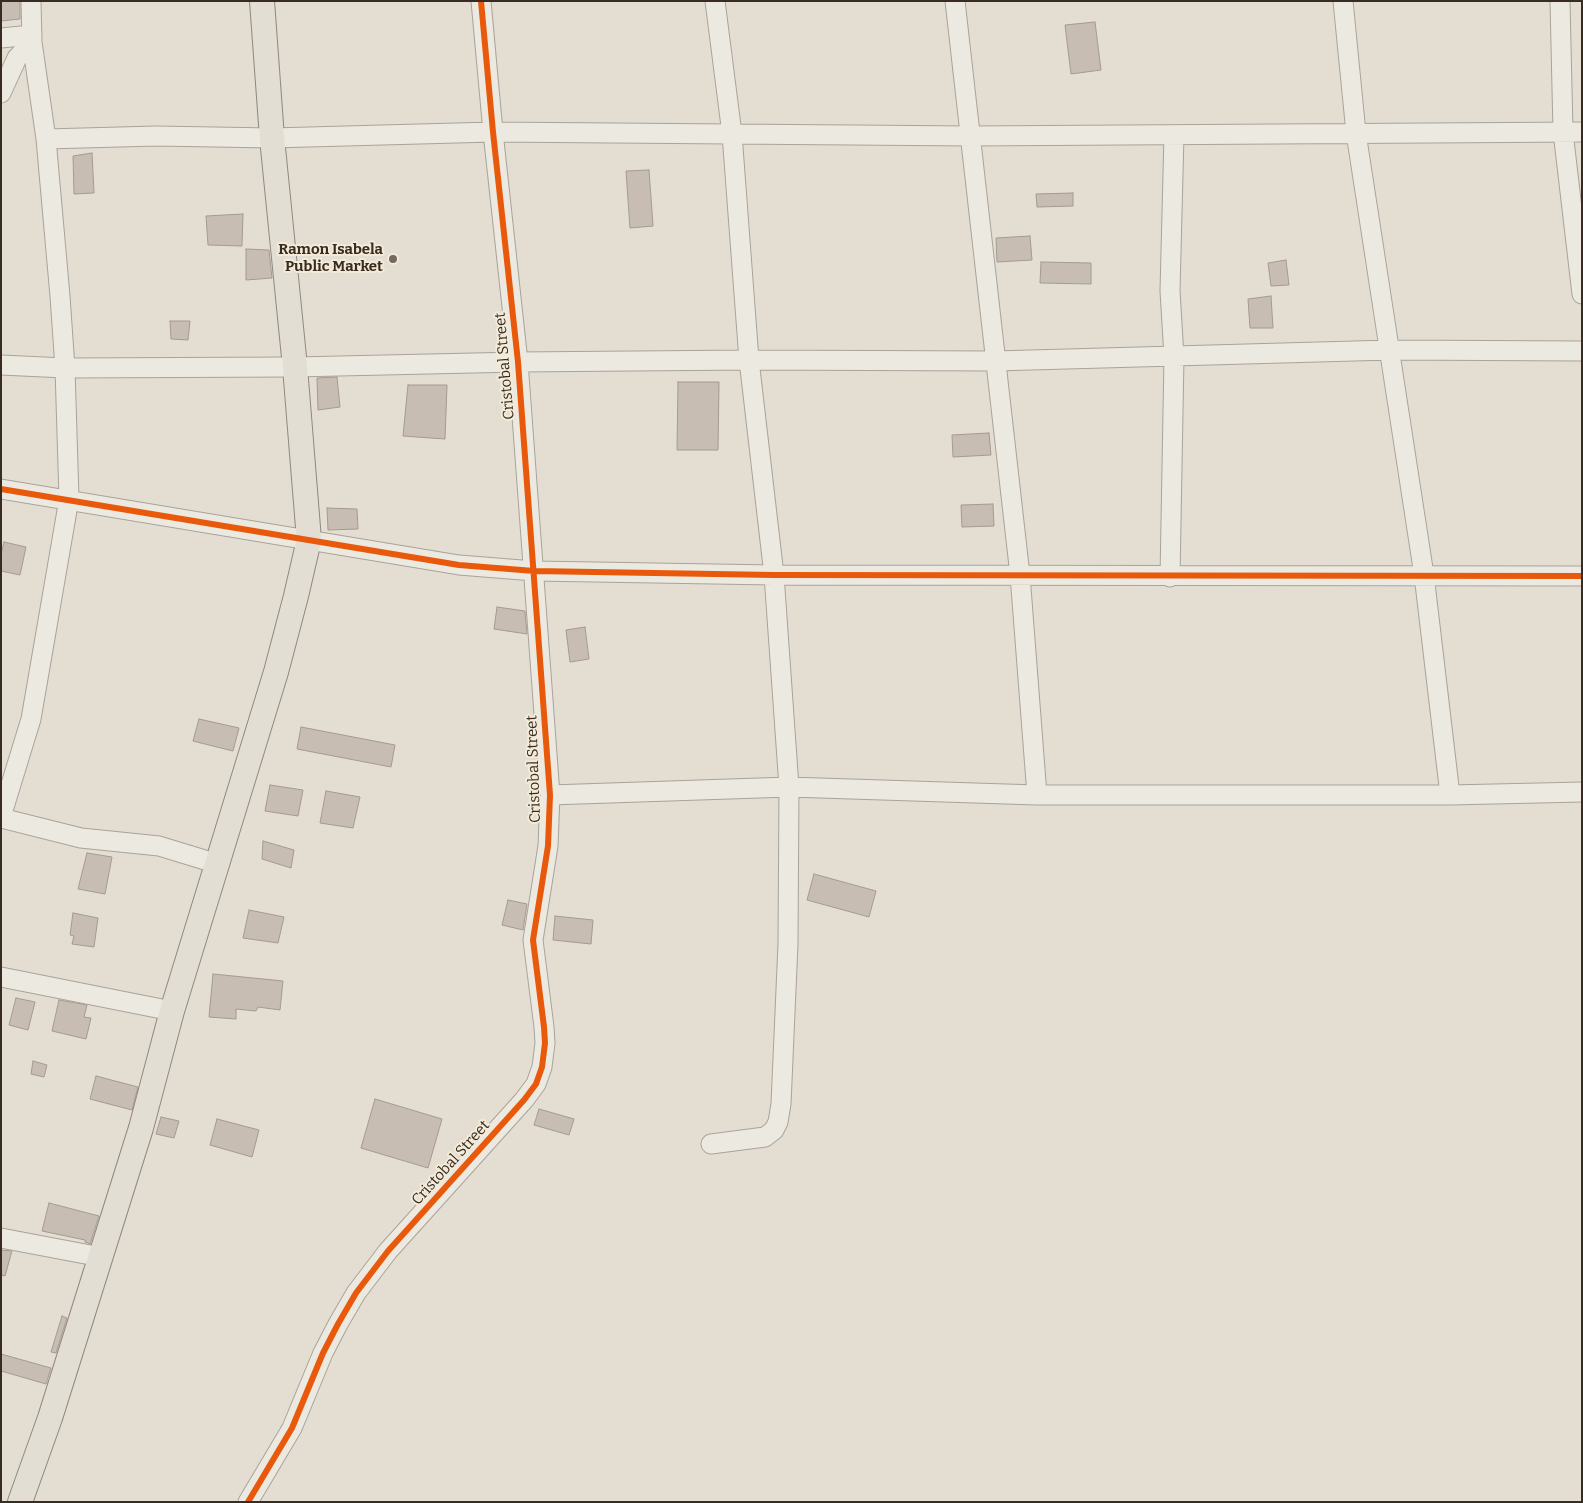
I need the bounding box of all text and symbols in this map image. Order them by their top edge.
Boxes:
place label: Ramon Isabela Public Market [278,241,383,276]
marker: Ramon Isabela Public Market [387,253,399,265]
street label: Cristobal Street [491,312,519,420]
street label: Cristobal Street [523,715,545,823]
street label: Cristobal Street [408,1117,494,1209]

